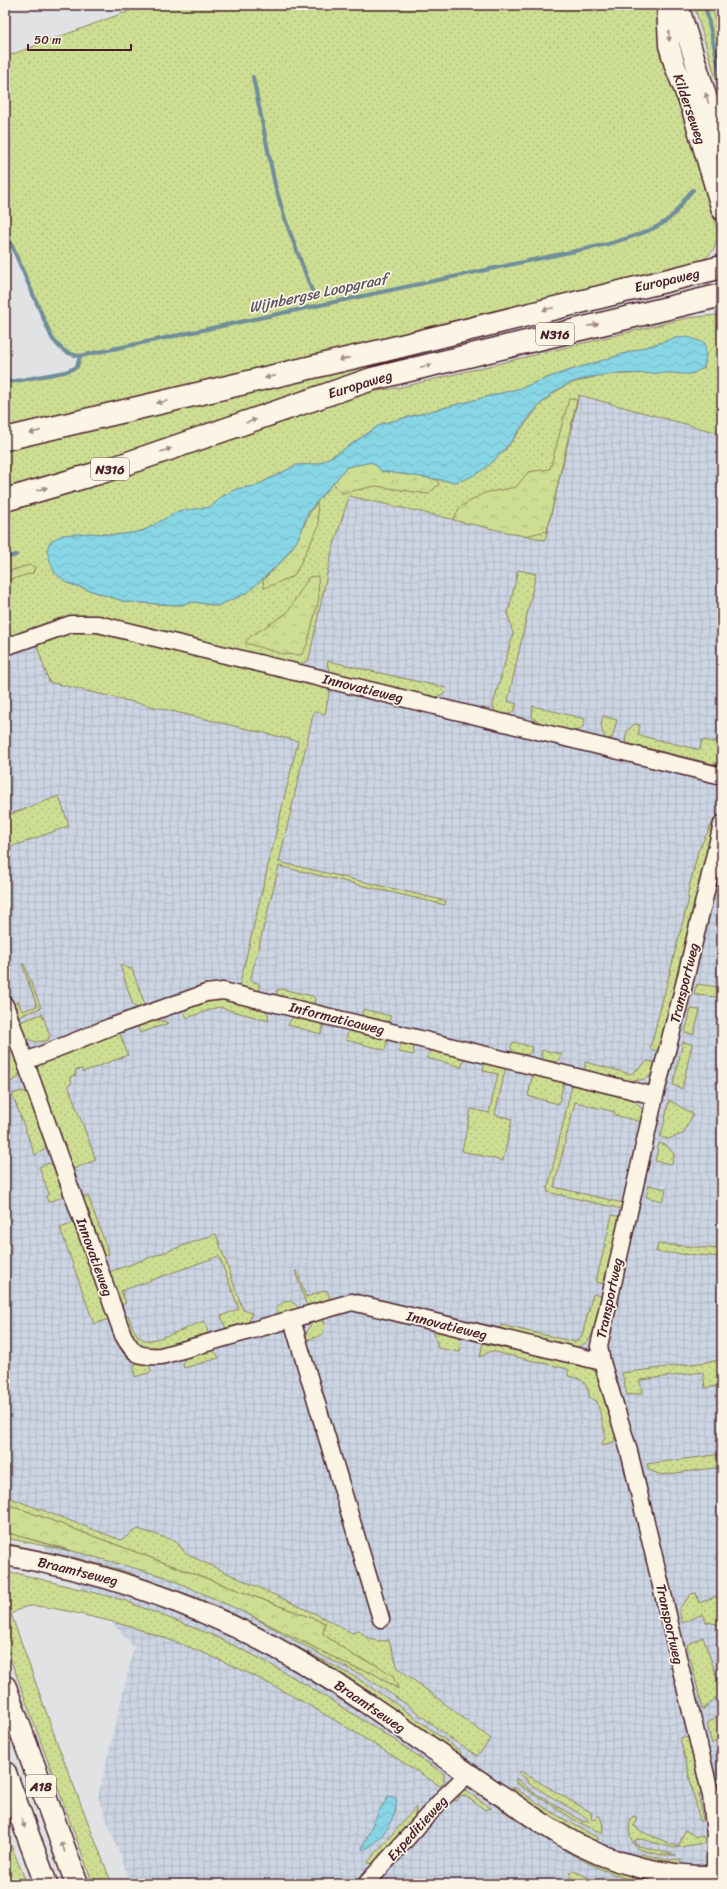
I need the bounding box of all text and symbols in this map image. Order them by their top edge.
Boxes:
scale bar [28,26,131,52]
text: 50 m [34,29,61,51]
one-way arrow [665,30,672,42]
street label: Kilderseweg [666,70,713,148]
one-way arrow [704,91,710,103]
street label: Europaweg [632,261,702,300]
water label: Wijnbergse Loopgraaf [246,265,394,320]
one-way arrow [542,306,554,312]
one-way arrow [587,322,599,328]
road number: N316 [536,323,574,345]
one-way arrow [338,357,350,363]
one-way arrow [420,362,432,368]
street label: Europaweg [325,363,396,406]
one-way arrow [263,374,276,380]
one-way arrow [156,399,168,405]
one-way arrow [246,417,258,423]
one-way arrow [29,429,42,435]
one-way arrow [161,447,173,453]
road number: N316 [91,458,129,480]
one-way arrow [37,486,49,492]
street label: Innovatieweg [319,666,406,711]
street label: Transportweg [662,940,707,1026]
street label: Informaticaweg [285,994,387,1042]
street label: Innovatieweg [68,1213,120,1300]
street label: Transportweg [589,1255,630,1341]
street label: Innovatieweg [403,1303,490,1348]
street label: Braamtseweg [35,1549,121,1594]
street label: Transportweg [648,1581,691,1667]
street label: Braamtseweg [329,1673,411,1740]
road number: A18 [26,1775,56,1797]
street label: Expeditieweg [381,1790,454,1867]
one-way arrow [21,1818,27,1830]
one-way arrow [60,1841,66,1853]

